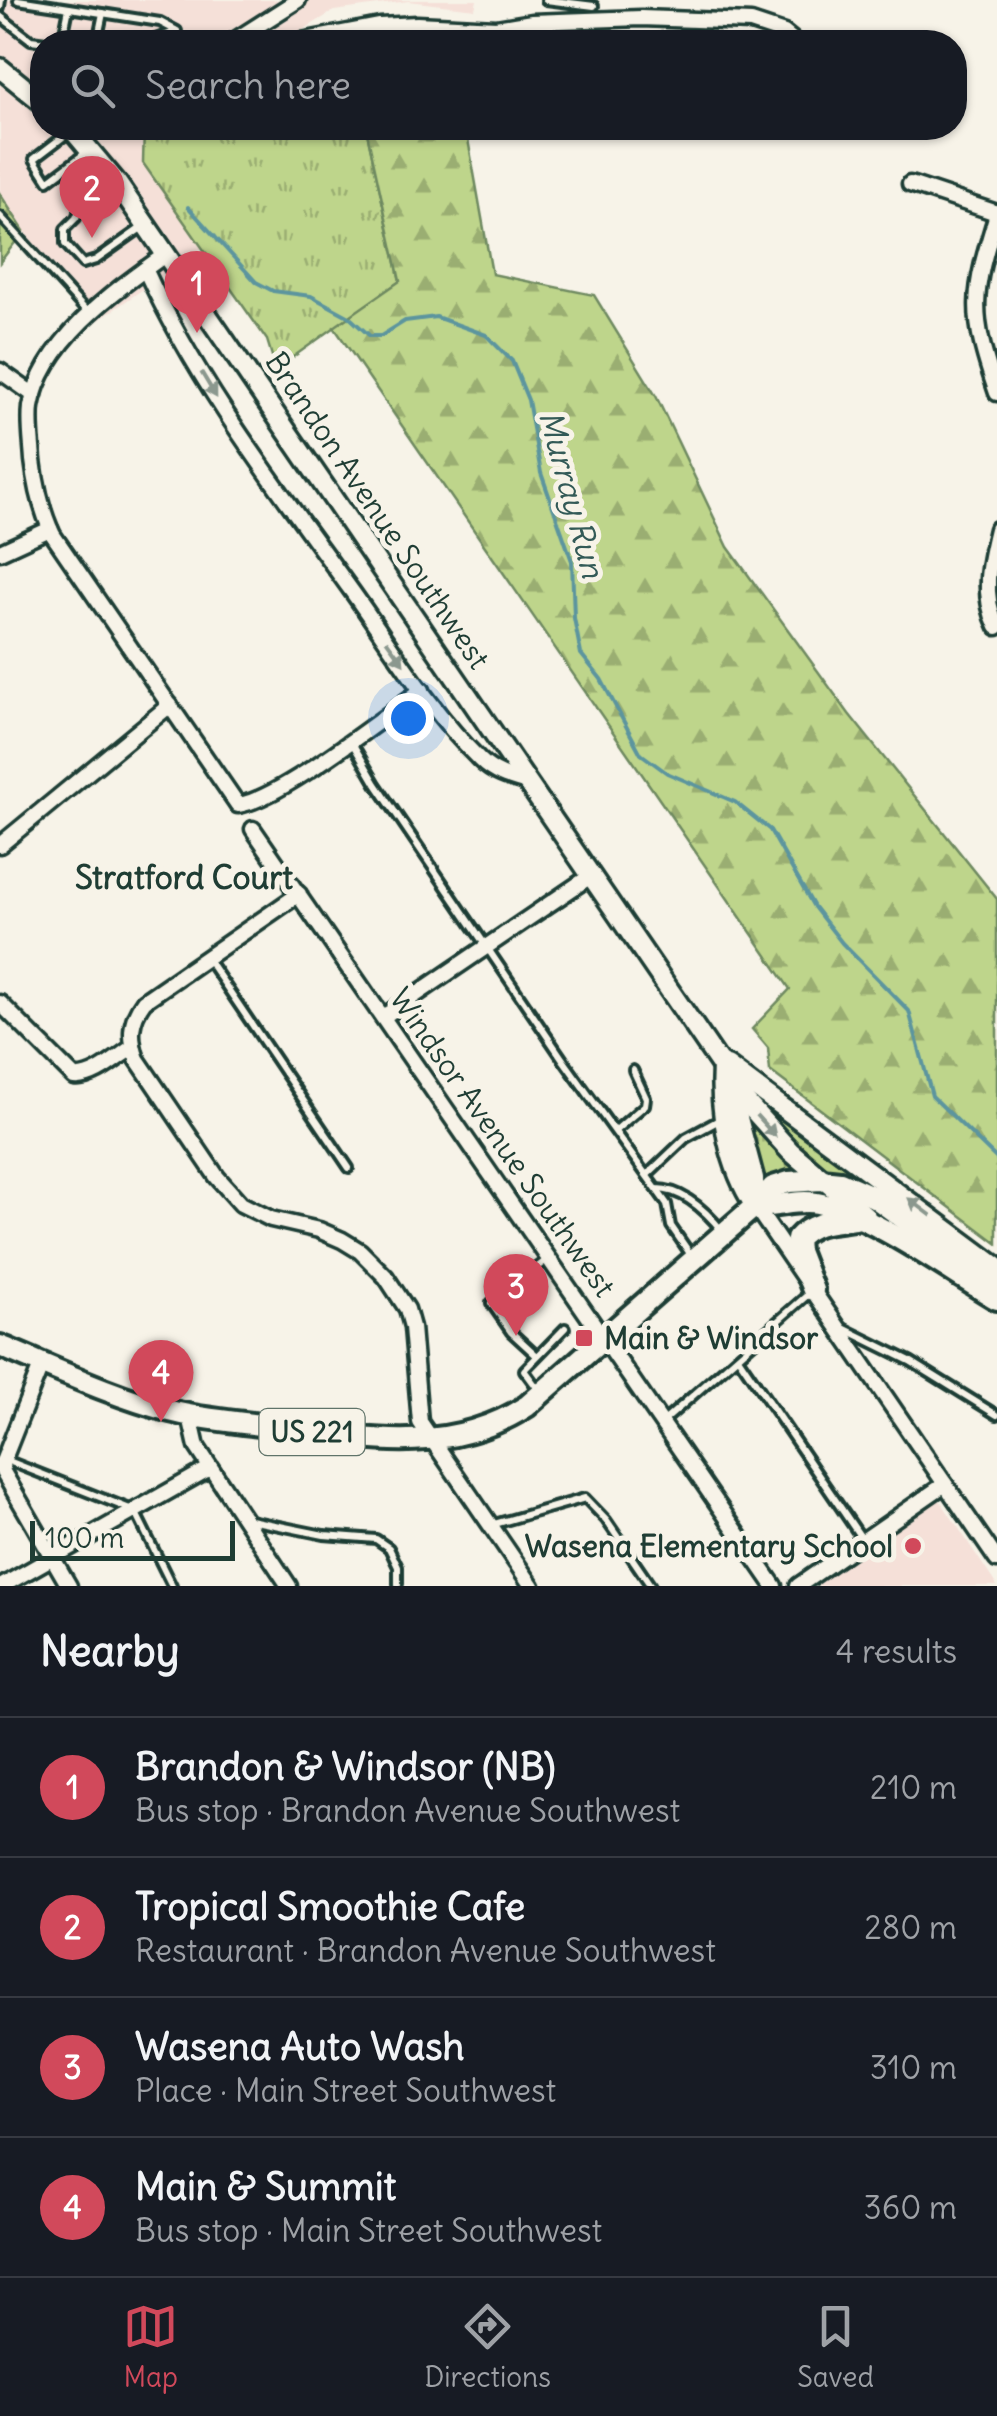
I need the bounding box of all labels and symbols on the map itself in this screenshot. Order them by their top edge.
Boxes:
pin: 2 [59,156,124,238]
pin: 1 [164,250,230,333]
street label: Brandon Avenue Southwest [258,344,498,676]
one-way arrow [200,371,217,399]
water label: Murray Run [530,406,614,584]
one-way arrow [385,638,404,665]
your location [383,693,434,744]
district label: Stratford Court [75,857,293,898]
street label: Windsor Avenue Southwest [382,980,624,1304]
one-way arrow [755,1113,777,1138]
one-way arrow [907,1198,933,1218]
pin: 3 [484,1254,548,1336]
place label: Main & Windsor [604,1319,819,1357]
marker: Main & Windsor [573,1327,595,1349]
pin: 4 [128,1340,194,1422]
road number: US 221 [260,1409,364,1455]
scale bar [30,1516,235,1560]
place label: Wasena Elementary School [525,1527,893,1565]
marker: Wasena Elementary School [902,1535,924,1557]

